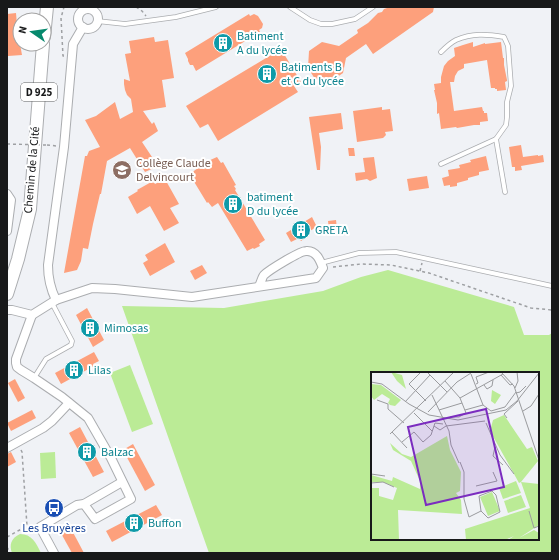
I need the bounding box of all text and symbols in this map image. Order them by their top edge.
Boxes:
north arrow [12,12,52,52]
text: N [15,25,31,35]
place label: Batiment A du lycée [237,28,287,59]
building icon: Batiment A du lycée [212,32,234,54]
place label: Batiments B et C du lycée [281,59,344,90]
building icon: Batiments B et C du lycée [256,63,278,85]
road number: D 925 [21,83,57,101]
street label: Chemin de la Cité [20,126,44,214]
place label: Collège Claude Delvincourt [136,155,211,186]
school or university icon: Collège Claude Delvincourt [111,159,133,181]
place label: batiment D du lycée [247,189,298,220]
building icon: batiment D du lycée [222,193,244,215]
building icon: GRETA [290,219,312,241]
place label: GRETA [315,222,349,239]
building icon: Mimosas [79,317,101,339]
place label: Mimosas [104,320,148,337]
building icon: Lilas [63,359,85,381]
place label: Lilas [88,362,111,379]
inset map [371,372,539,540]
building icon: Balzac [76,441,98,463]
place label: Balzac [101,444,134,461]
bus stop icon: Les Bruyères [43,497,65,519]
building icon: Buffon [123,512,145,534]
place label: Buffon [148,515,181,532]
place label: Les Bruyères [22,520,86,537]

